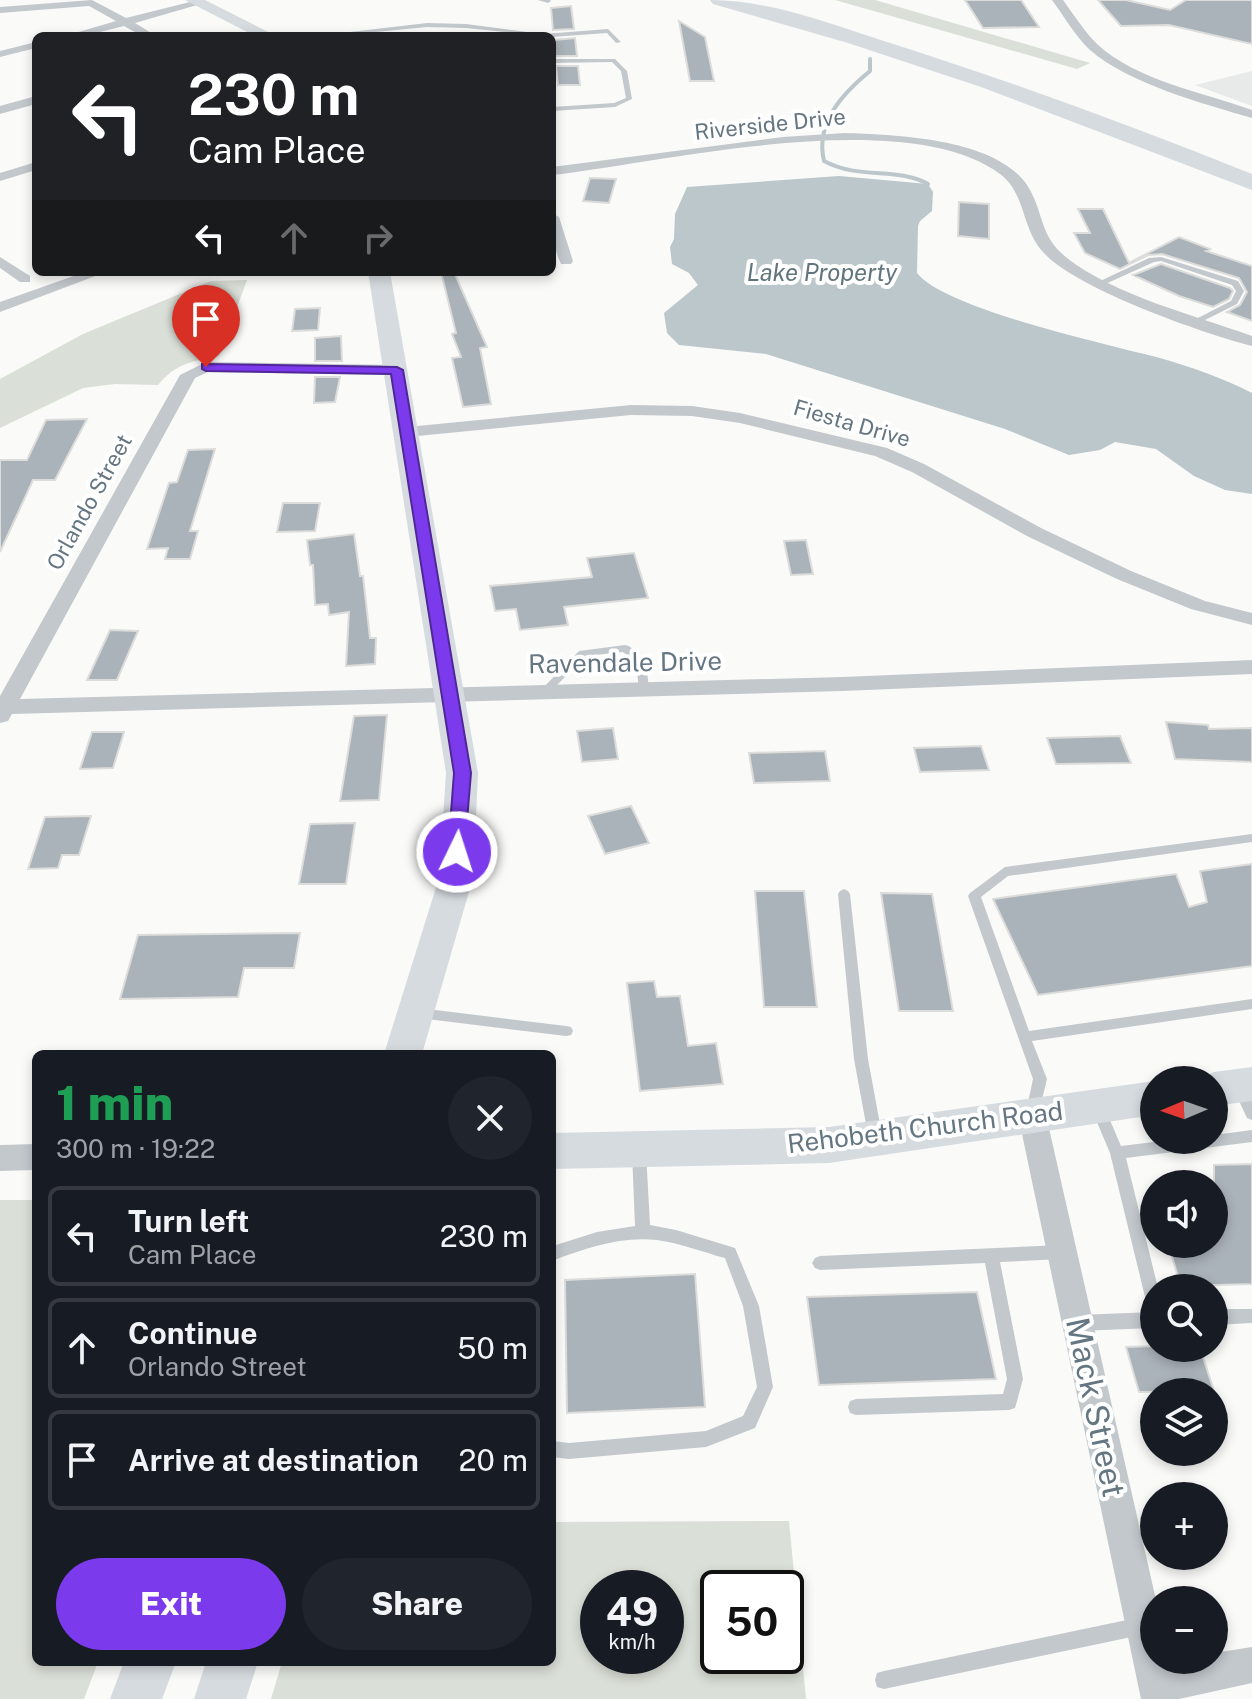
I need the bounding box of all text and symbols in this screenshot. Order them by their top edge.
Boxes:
text: 230 m [188,62,360,128]
icon: left [56,64,160,168]
street label: Riverside Drive [693,103,847,145]
text: Cam Place [188,129,366,171]
icon: left [188,216,232,260]
icon: ahead [272,216,316,260]
icon: right [356,216,400,260]
water label: Lake Property [747,258,898,286]
pin [172,285,240,367]
icon: arrive [184,297,228,341]
street label: Fiesta Drive [791,394,913,452]
street label: Orlando Street [41,430,137,574]
street label: Ravendale Drive [528,645,722,679]
position arrow [415,810,499,894]
north arrow [1140,1066,1228,1154]
map controls [1140,1066,1228,1674]
text: 1 min [56,1074,173,1131]
button: close [448,1076,532,1160]
street label: Rehobeth Church Road [785,1095,1065,1159]
text: 300 m · 19:22 [56,1133,215,1164]
button: sound [1140,1170,1228,1258]
text: Turn left [128,1203,249,1239]
icon: left [60,1214,104,1258]
text: 230 m [440,1218,528,1254]
text: Cam Place [128,1239,256,1270]
button: search [1140,1274,1228,1362]
street label: Mack Street [1059,1314,1133,1500]
text: Continue [128,1315,258,1351]
icon: ahead [60,1326,104,1370]
text: 50 m [457,1330,528,1366]
text: Orlando Street [128,1351,307,1382]
button: layers [1140,1378,1228,1466]
icon: arrive [60,1438,104,1482]
text: Arrive at destination [128,1442,419,1478]
text: 20 m [459,1442,528,1478]
button: + [1140,1482,1228,1570]
button: Exit [56,1558,286,1650]
button: Share [302,1558,532,1650]
speed limit sign: 50 [700,1570,804,1674]
button: − [1140,1586,1228,1674]
text: 49 [606,1588,658,1635]
text: km/h [608,1630,656,1654]

